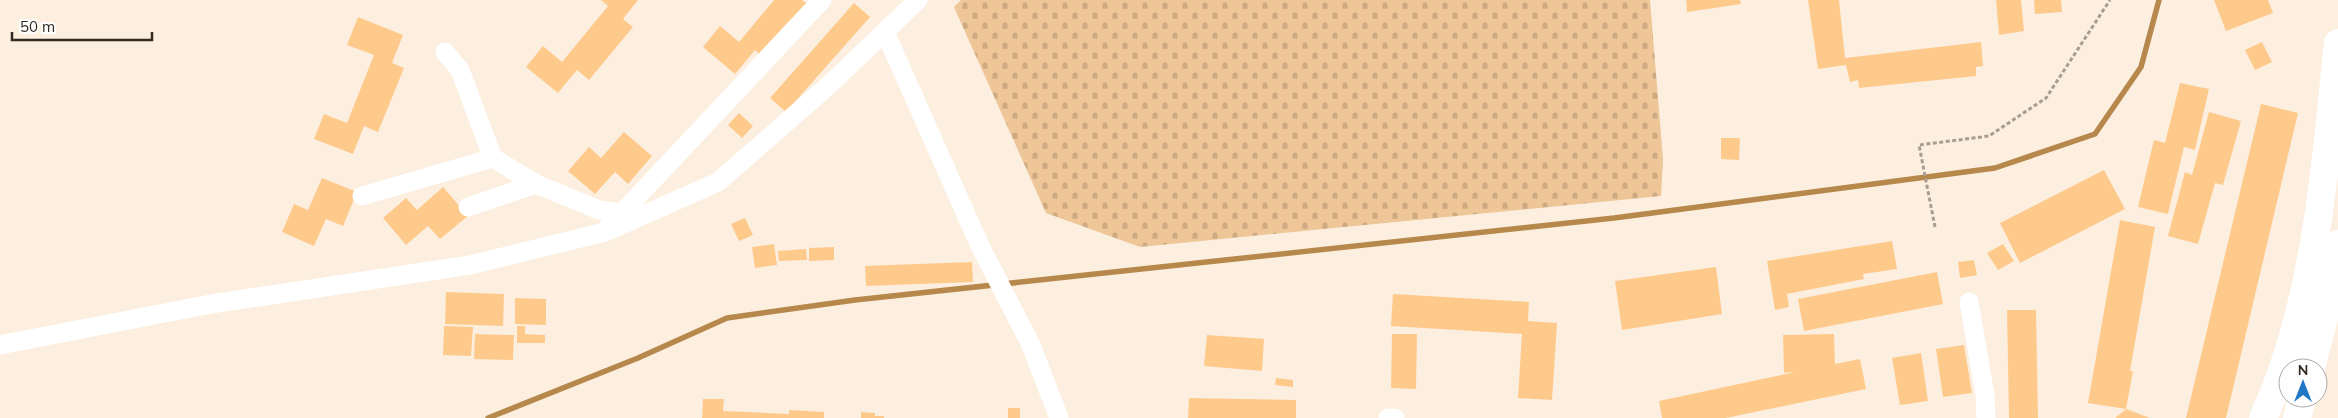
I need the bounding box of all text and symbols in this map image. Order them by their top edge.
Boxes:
scale bar [12,10,152,42]
text: 50 m [20,17,55,36]
north arrow [2278,358,2328,408]
text: N [2298,361,2308,379]

